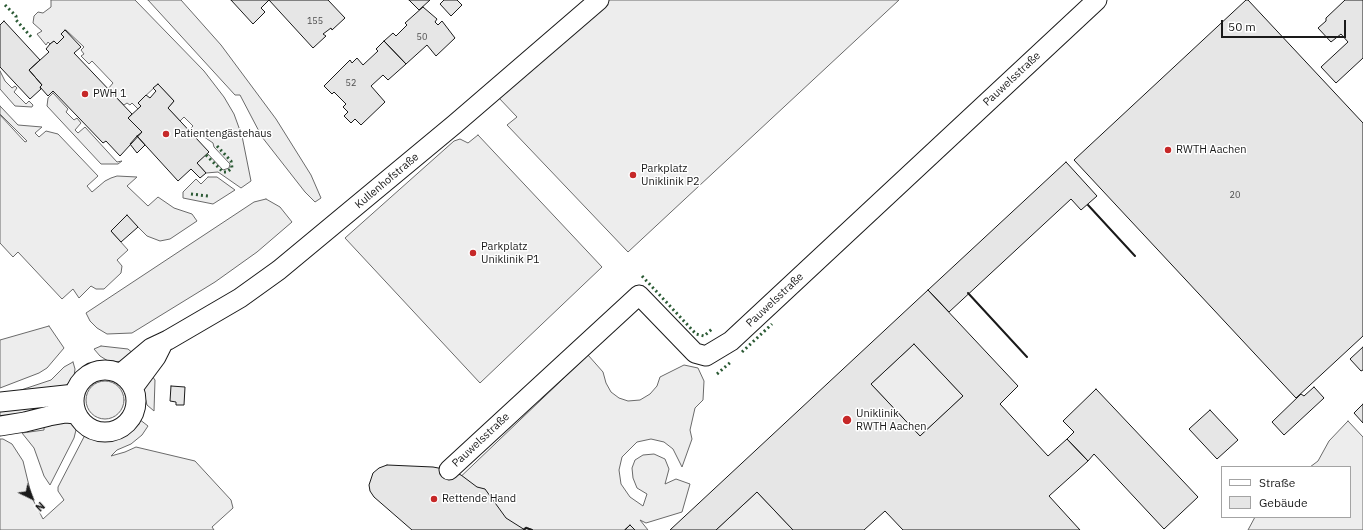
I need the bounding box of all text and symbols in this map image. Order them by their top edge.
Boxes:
scale bar [1223,12,1348,38]
house number: 155 [307,16,323,26]
text: 50 m [1228,19,1256,34]
house number: 50 [417,32,427,42]
street label: Pauwelsstraße [981,49,1043,109]
house number: 52 [346,78,356,88]
place label: PWH 1 [93,87,126,101]
marker: PWH 1 [80,89,90,99]
place label: Patientengästehaus [174,127,272,141]
marker: Patientengästehaus [161,129,171,139]
place label: RWTH Aachen [1176,143,1247,157]
marker: RWTH Aachen [1163,145,1173,155]
street label: Kullenhofstraße [352,150,422,212]
place label: Parkplatz Uniklinik P2 [641,162,700,188]
marker: Parkplatz Uniklinik P2 [628,170,638,180]
house number: 20 [1230,190,1240,200]
place label: Parkplatz Uniklinik P1 [481,240,540,266]
marker: Parkplatz Uniklinik P1 [468,248,478,258]
street label: Pauwelsstraße [744,270,806,330]
place label: Uniklinik RWTH Aachen [856,407,927,433]
street label: Pauwelsstraße [450,410,512,470]
marker: Uniklinik RWTH Aachen [841,414,853,426]
legend [1221,466,1351,518]
text: Straße [1259,475,1295,490]
north arrow [12,478,52,518]
place label: Rettende Hand [442,492,516,506]
marker: Rettende Hand [429,494,439,504]
text: Gebäude [1259,495,1308,510]
text: N [32,499,48,515]

